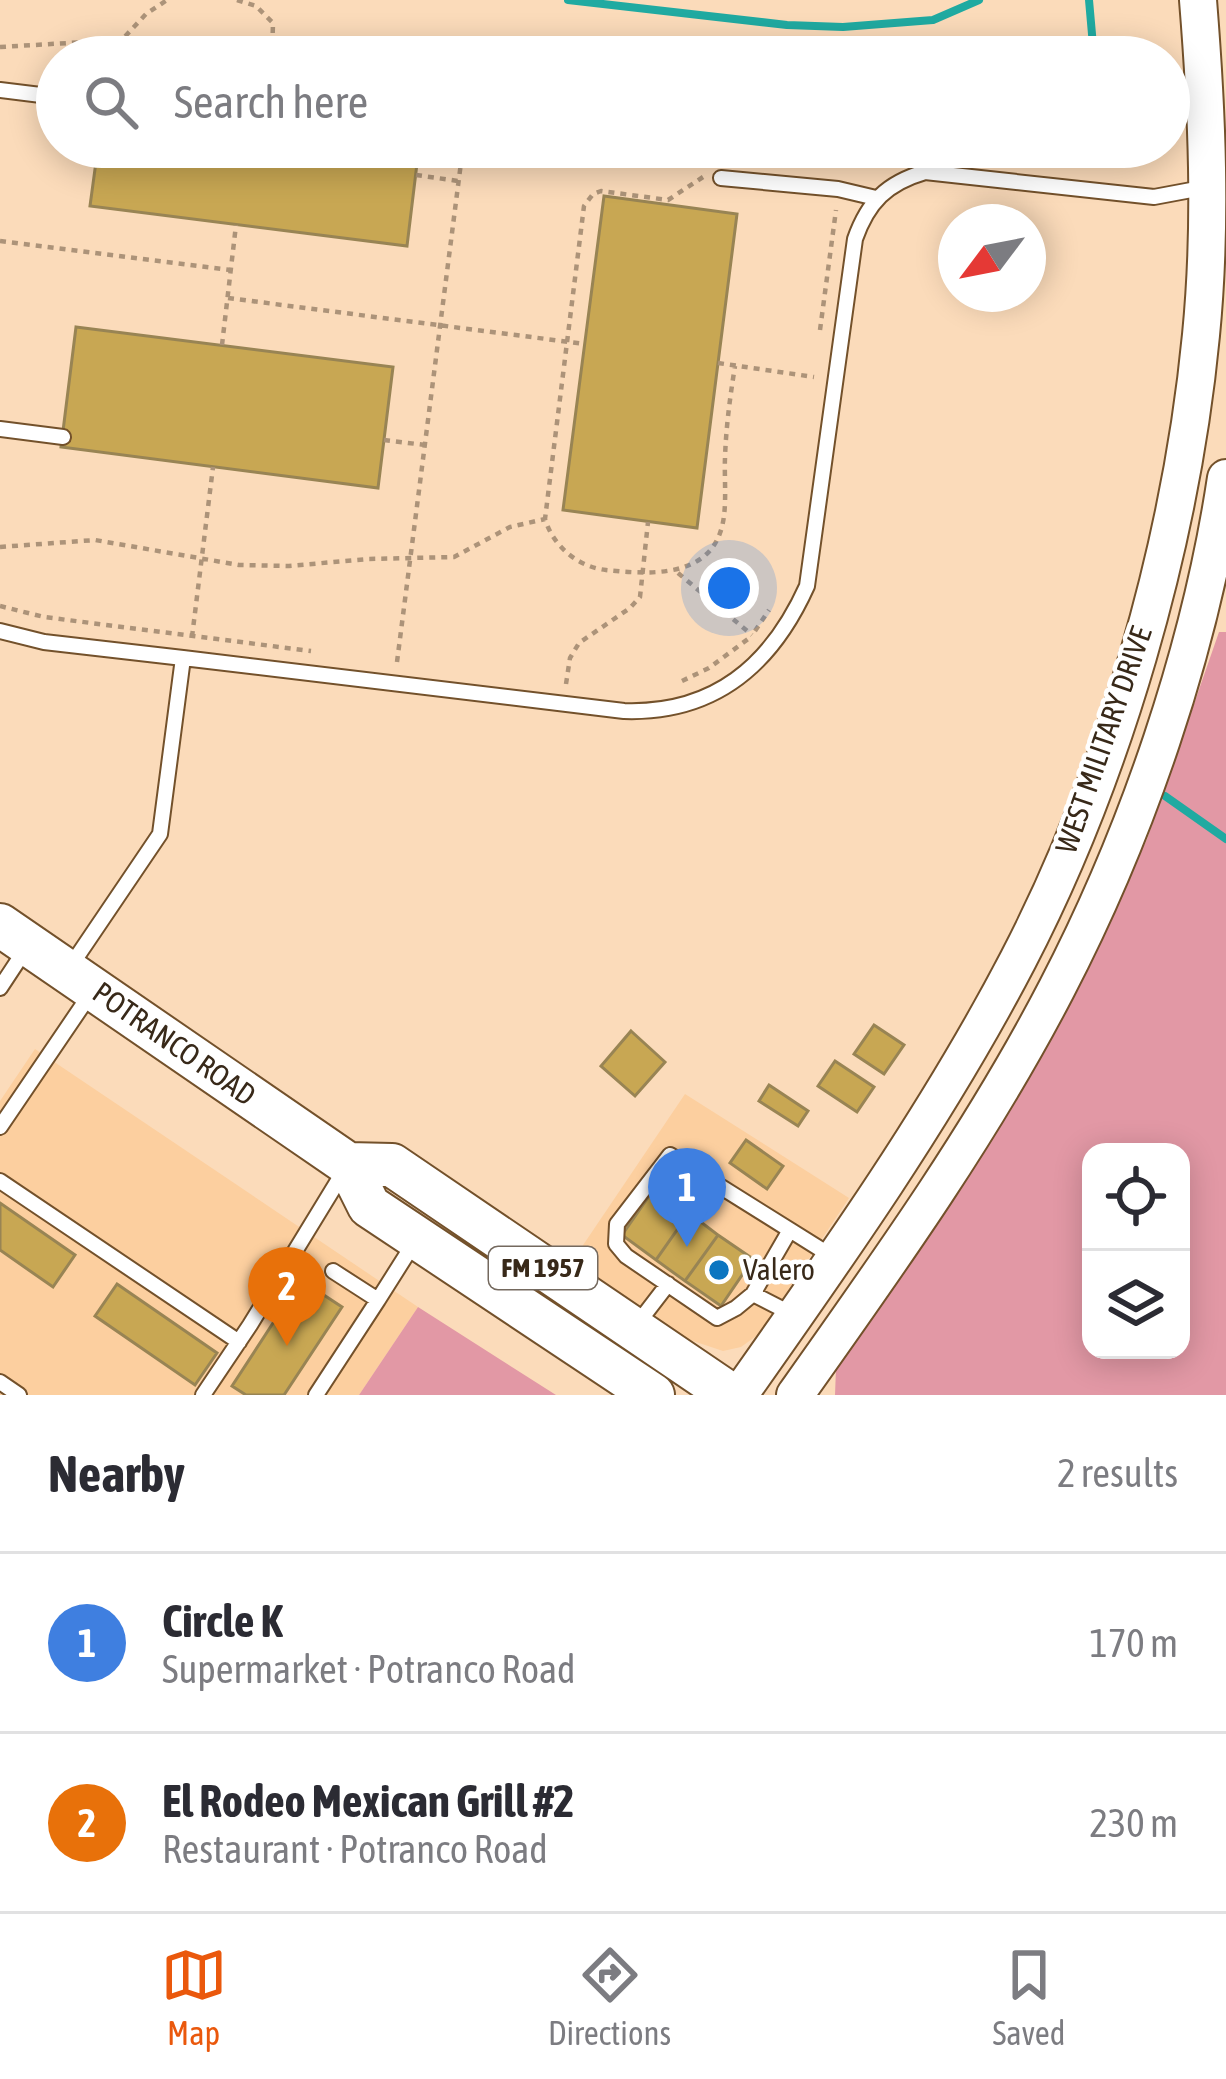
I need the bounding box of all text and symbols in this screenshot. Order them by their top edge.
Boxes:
search box [36,36,1190,168]
icon: search [78,69,144,135]
text: Search here [174,76,368,128]
north arrow [938,204,1046,312]
your location [699,558,759,618]
street label: WEST MILITARY DRIVE [1048,622,1158,857]
street label: POTRANCO ROAD [87,975,262,1112]
map controls [1082,1143,1190,1359]
button: locate [1082,1143,1190,1251]
pin: 1 [648,1148,726,1247]
pin: 2 [248,1247,326,1346]
road number: FM 1957 [489,1247,597,1289]
button: layers [1082,1251,1190,1359]
place label: Valero [743,1252,815,1286]
marker: Valero [706,1257,732,1283]
text: Nearby [48,1444,185,1503]
text: 2 results [1057,1451,1178,1495]
text: Circle K [162,1595,283,1647]
text: 1 [78,1621,96,1665]
text: 170 m [1090,1621,1178,1665]
text: Supermarket · Potranco Road [162,1647,576,1691]
text: El Rodeo Mexican Grill #2 [162,1775,574,1827]
text: 2 [78,1801,96,1845]
text: 230 m [1090,1801,1178,1845]
text: Restaurant · Potranco Road [162,1827,548,1871]
tab: Map [161,1942,227,2052]
tab: Directions [548,1942,671,2052]
tab: Saved [992,1942,1065,2052]

